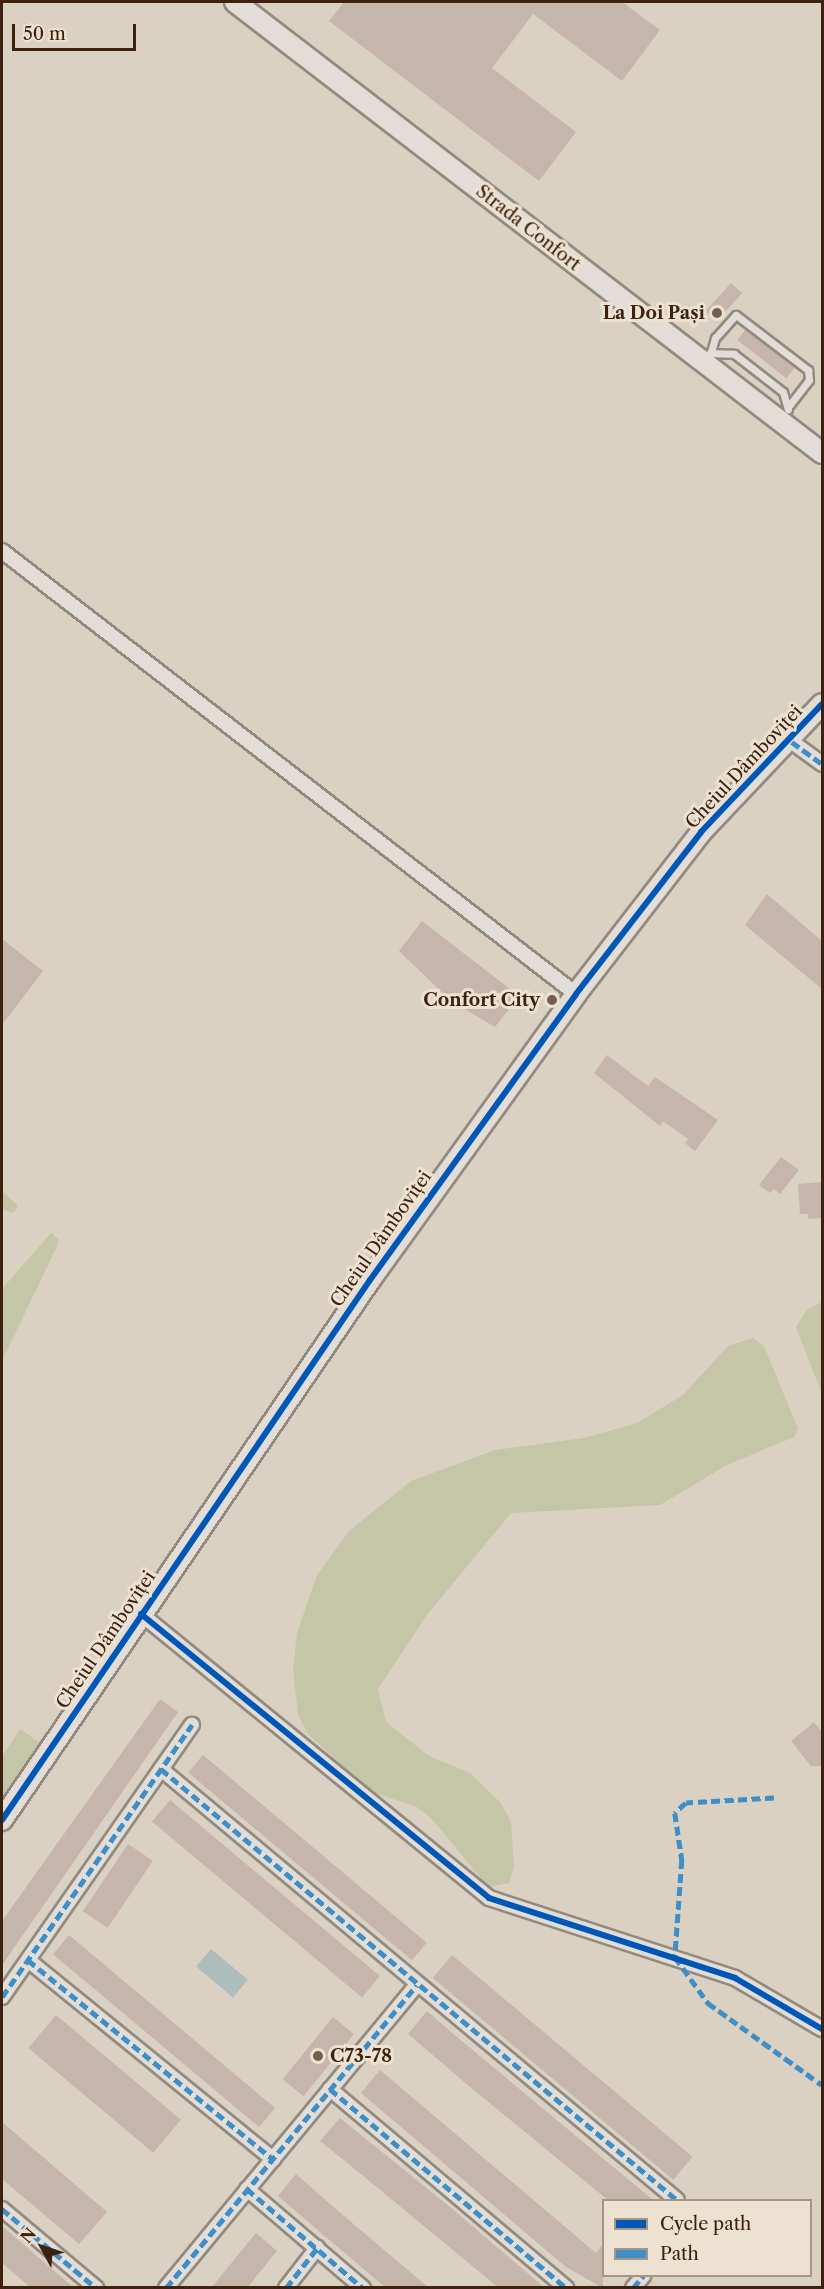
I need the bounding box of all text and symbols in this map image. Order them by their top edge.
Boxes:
scale bar [15,12,140,50]
text: 50 m [23,23,66,45]
street label: Strada Confort [471,180,585,276]
place label: La Doi Pași [602,302,705,324]
marker: La Doi Pași [710,306,724,320]
street label: Cheiul Dâmboviței [681,701,807,833]
place label: Confort City [423,989,540,1011]
marker: Confort City [545,993,559,1007]
street label: Cheiul Dâmboviței [326,1167,436,1311]
street label: Cheiul Dâmboviței [52,1567,160,1713]
place label: C73-78 [330,2045,392,2067]
marker: C73-78 [311,2049,325,2063]
legend [602,2199,812,2277]
text: Cycle path [660,2213,751,2235]
north arrow [12,2217,72,2277]
text: N [16,2224,40,2247]
text: Path [660,2243,699,2265]

